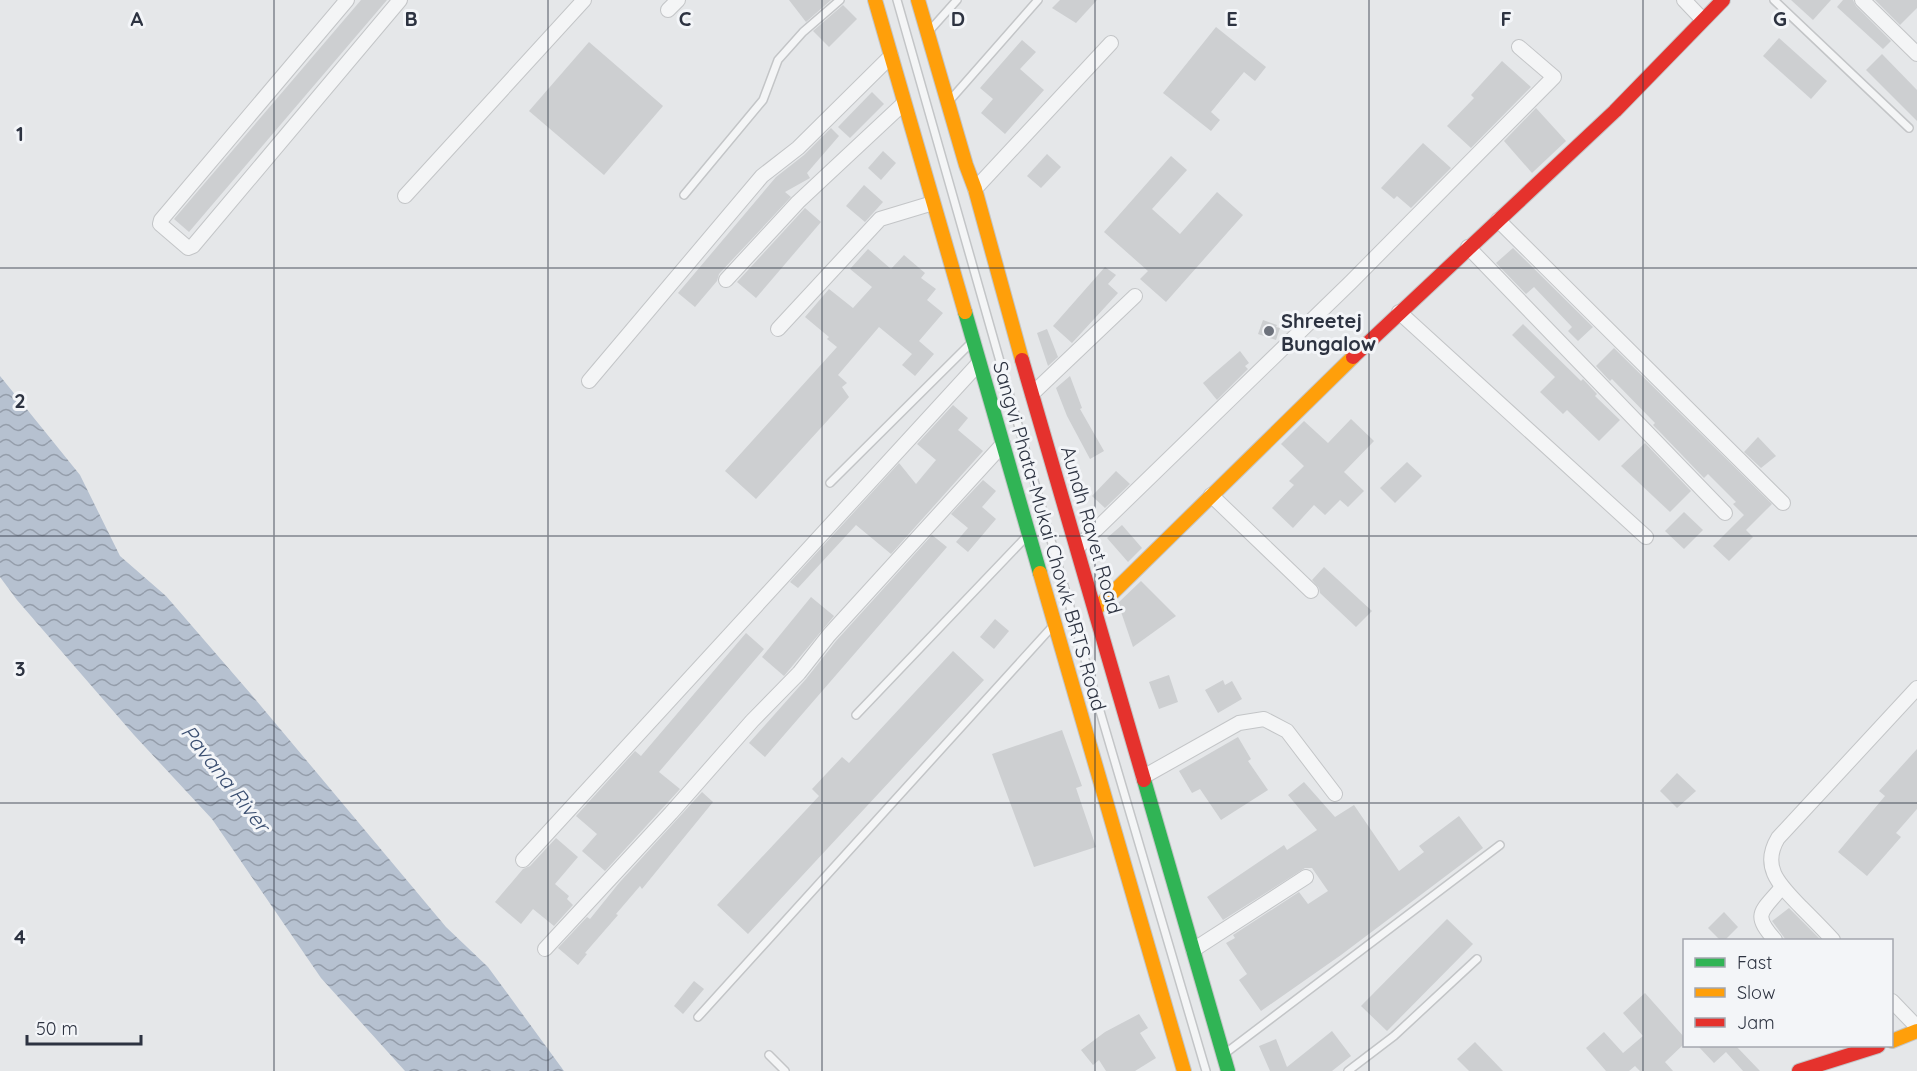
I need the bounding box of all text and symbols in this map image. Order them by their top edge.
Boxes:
text: A [131,6,144,31]
text: B [404,6,418,31]
text: C [679,6,692,31]
text: D [951,6,965,31]
text: E [1226,6,1238,31]
text: F [1500,6,1512,31]
text: G [1773,6,1787,31]
text: 1 [16,121,24,146]
place label: Shreetej Bungalow [1281,308,1376,356]
marker: Shreetej Bungalow [1262,324,1276,338]
street label: Sangvi Phata-Mukai Chowk BRTS Road [988,358,1112,714]
text: 2 [14,388,26,413]
street label: Aundh Ravet Road [1056,443,1128,617]
text: 3 [15,656,25,681]
water label: Pavana River [176,719,278,839]
text: 4 [14,924,26,949]
legend [1683,939,1893,1047]
text: Fast [1737,951,1772,974]
text: Slow [1737,981,1775,1004]
scale bar [27,1008,141,1046]
text: Jam [1737,1011,1775,1034]
text: 50 m [36,1017,78,1040]

